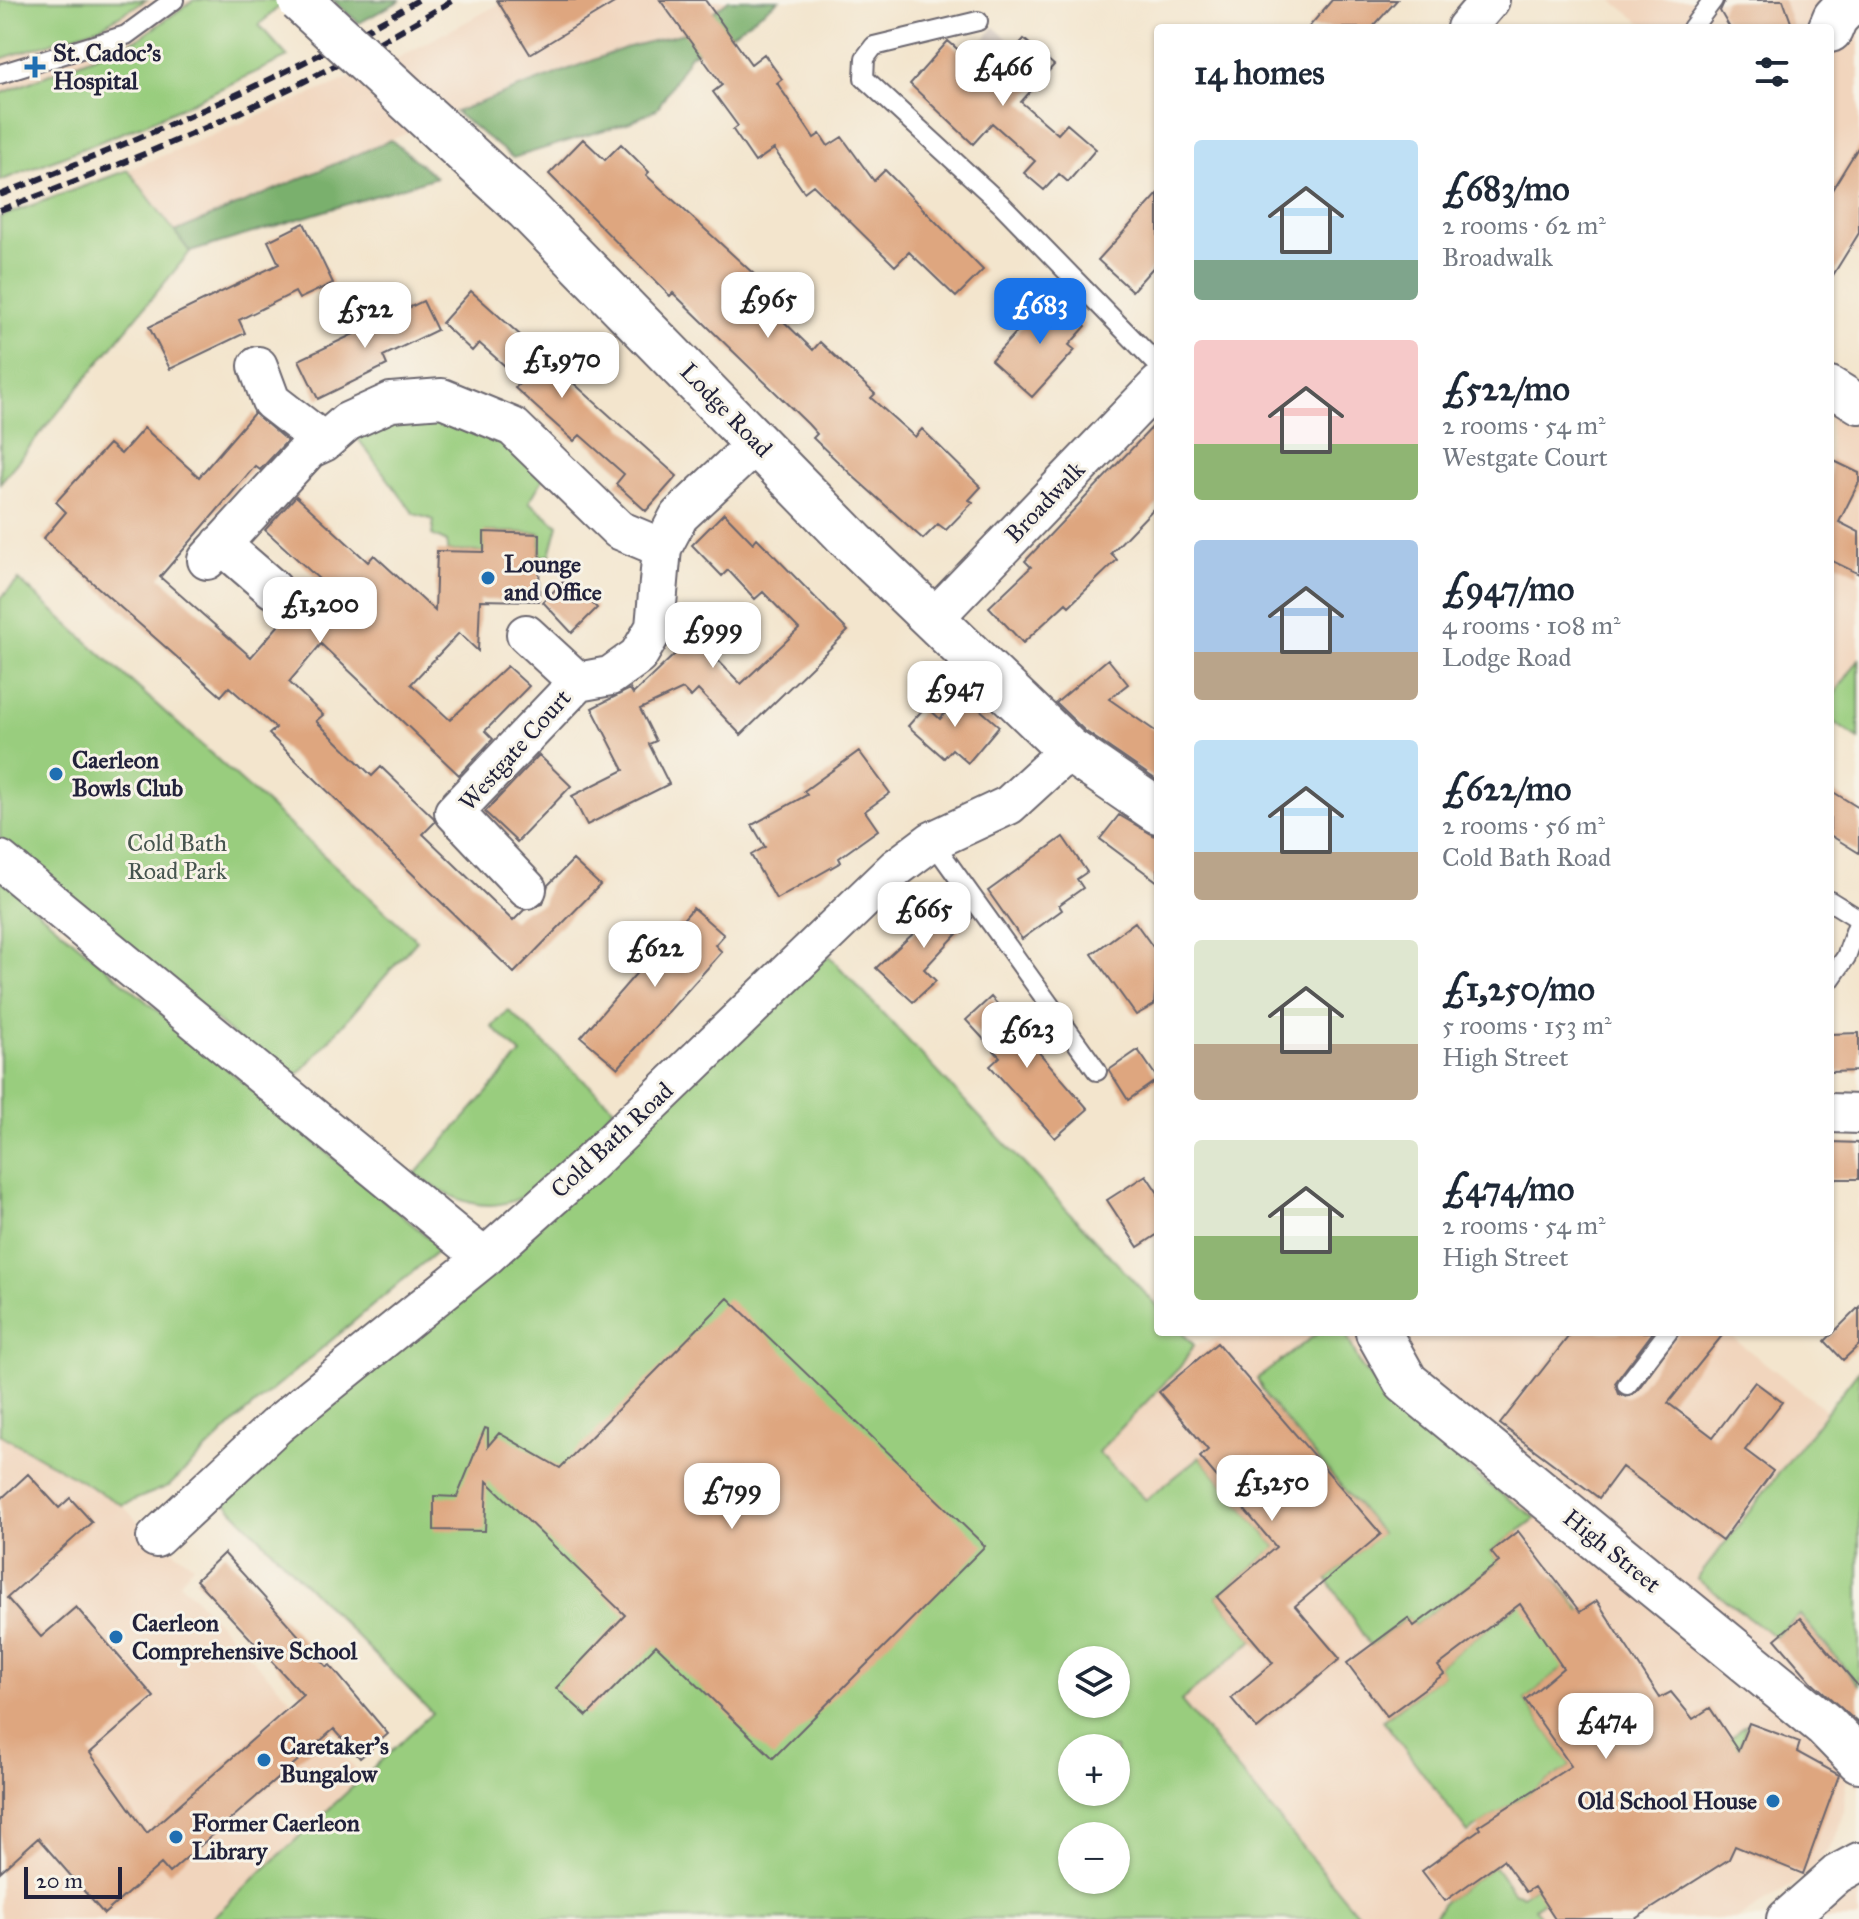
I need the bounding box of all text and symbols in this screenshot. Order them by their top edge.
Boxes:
place label: St. Cadoc's Hospital [53,38,161,96]
pin: £466 [956,40,1050,108]
text: £466 [973,50,1033,82]
icon: filters [1750,50,1794,94]
text: 14 homes [1194,52,1325,93]
marker: St. Cadoc's Hospital [24,56,46,78]
text: £683/mo [1442,168,1570,209]
icon: home [1258,172,1354,268]
text: 2 rooms · 62 m² [1442,209,1606,241]
text: Broadwalk [1442,241,1553,273]
pin: £965 [721,272,815,340]
pin: £683 [993,278,1087,346]
pin: £522 [318,282,412,350]
text: £965 [739,282,797,314]
text: £683 [1012,288,1068,320]
text: £522 [337,292,393,324]
pin: £1,970 [497,332,627,400]
text: £1,970 [523,342,601,374]
street label: Lodge Road [674,357,778,463]
text: £522/mo [1442,368,1570,409]
icon: home [1258,372,1354,468]
text: 2 rooms · 54 m² [1442,409,1606,441]
text: Westgate Court [1442,441,1608,473]
street label: Broadwalk [999,454,1092,549]
place label: Lounge and Office [504,549,602,607]
text: £947/mo [1442,568,1574,609]
marker: Lounge and Office [479,569,497,587]
icon: home [1258,572,1354,668]
pin: £1,200 [255,577,385,645]
text: £1,200 [281,587,359,619]
pin: £999 [666,602,760,670]
text: 4 rooms · 108 m² [1442,609,1621,641]
text: £999 [683,612,743,644]
text: Lodge Road [1442,641,1572,673]
pin: £947 [908,661,1002,729]
text: £947 [925,671,985,703]
street label: Westgate Court [453,683,578,817]
place label: Caerleon Bowls Club [72,745,184,803]
marker: Caerleon Bowls Club [47,765,65,783]
text: £622/mo [1442,768,1571,809]
icon: home [1258,772,1354,868]
text: 2 rooms · 56 m² [1442,809,1605,841]
park label: Cold Bath Road Park [127,828,228,886]
text: Cold Bath Road [1442,841,1611,873]
pin: £665 [877,882,971,950]
text: £665 [896,892,952,924]
pin: £622 [608,921,702,989]
text: £622 [627,931,683,963]
text: £1,250/mo [1442,968,1595,1009]
icon: home [1258,972,1354,1068]
pin: £623 [980,1002,1074,1070]
text: 5 rooms · 153 m² [1442,1009,1612,1041]
text: £623 [1000,1012,1054,1044]
text: High Street [1442,1041,1568,1073]
street label: Cold Bath Road [545,1076,679,1204]
text: £474/mo [1442,1168,1574,1209]
icon: home [1258,1172,1354,1268]
text: 2 rooms · 54 m² [1442,1209,1606,1241]
text: High Street [1442,1241,1568,1273]
pin: £1,250 [1207,1455,1337,1523]
pin: £799 [685,1463,779,1531]
text: £1,250 [1235,1465,1309,1497]
text: £799 [702,1473,762,1505]
street label: High Street [1557,1503,1667,1600]
place label: Caerleon Comprehensive School [132,1608,358,1666]
marker: Caerleon Comprehensive School [107,1628,125,1646]
map controls [1058,1646,1130,1894]
button: layers [1058,1646,1130,1718]
pin: £474 [1559,1693,1653,1761]
text: £474 [1576,1703,1636,1735]
place label: Caretaker's Bungalow [280,1731,389,1789]
button: + [1058,1734,1130,1806]
marker: Caretaker's Bungalow [255,1751,273,1769]
place label: Old School House [1578,1786,1757,1816]
marker: Old School House [1764,1792,1782,1810]
place label: Former Caerleon Library [192,1808,360,1866]
button: − [1058,1822,1130,1894]
marker: Former Caerleon Library [167,1828,185,1846]
scale bar [24,1863,122,1899]
text: 20 m [36,1867,83,1894]

